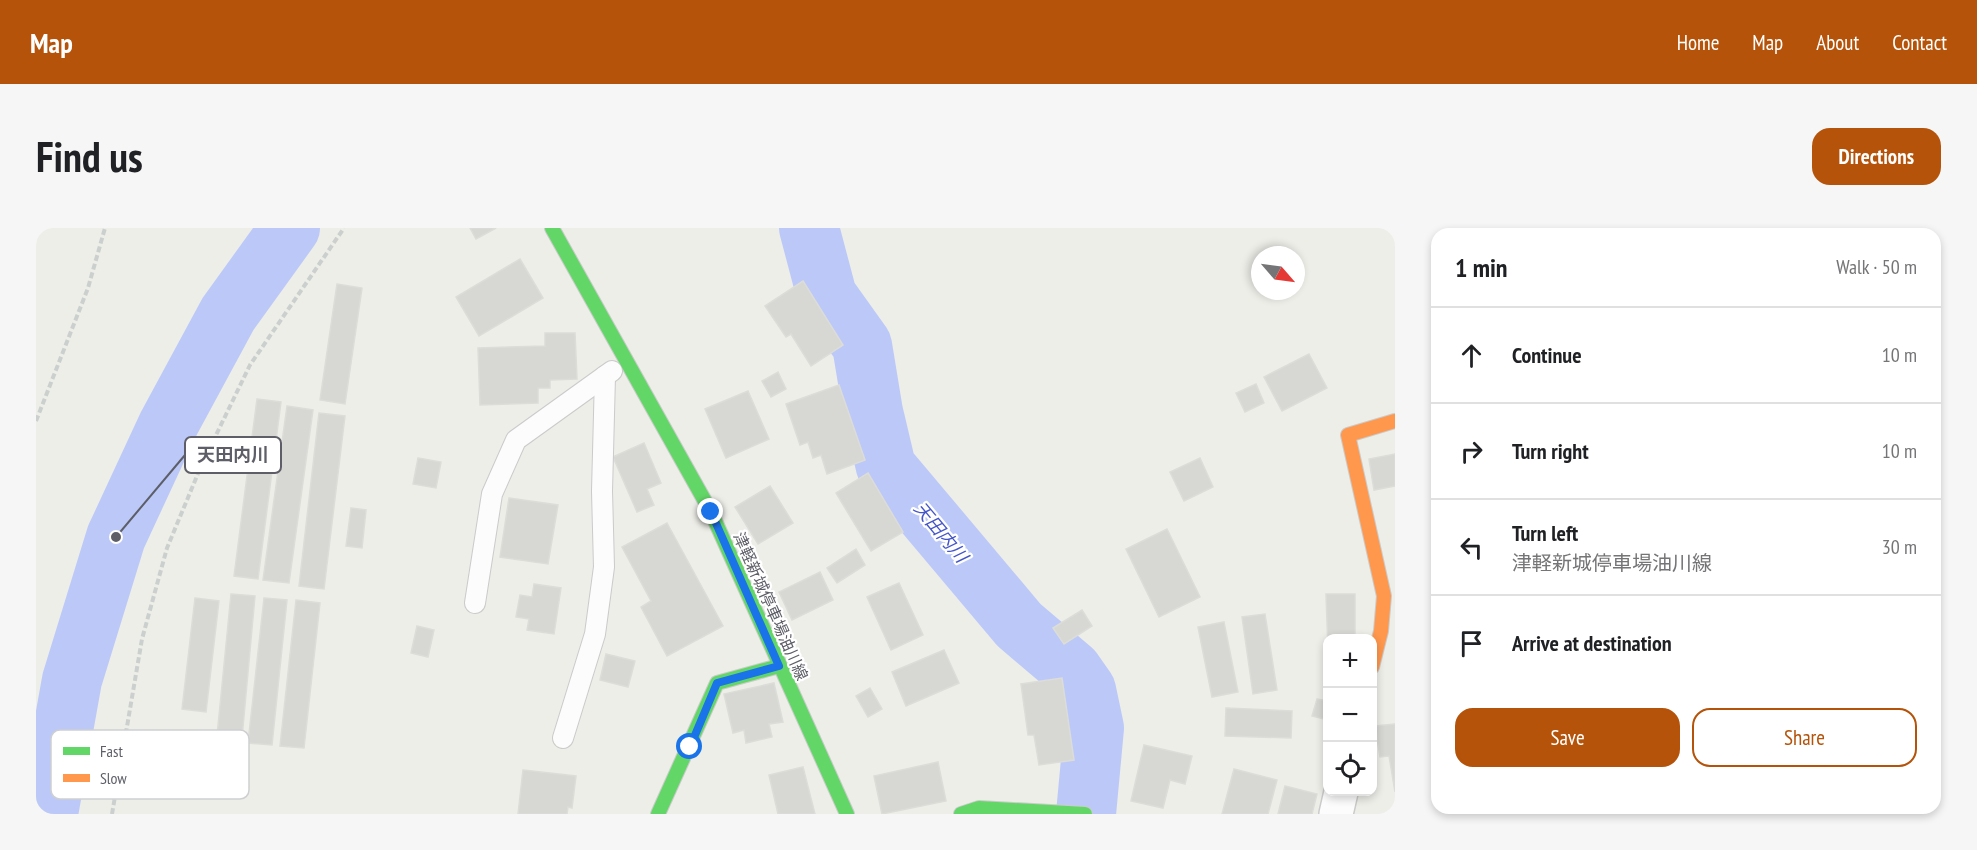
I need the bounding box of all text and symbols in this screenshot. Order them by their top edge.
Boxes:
text: Map [30,24,73,61]
text: Home [1677,29,1719,56]
text: Map [1752,29,1783,56]
text: About [1816,29,1859,56]
text: Contact [1892,29,1947,56]
button: Directions [1812,128,1941,185]
text: Find us [36,129,143,184]
north arrow [1251,246,1305,300]
text: 1 min [1455,251,1508,284]
text: Walk · 50 m [1836,254,1917,280]
icon: ahead [1455,339,1488,372]
text: Continue [1512,341,1582,369]
text: 10 m [1882,342,1917,368]
icon: right [1455,435,1488,468]
callout: 天田内川 [185,437,281,473]
text: Turn right [1512,437,1589,465]
text: 10 m [1882,438,1917,464]
text: 天田内川 [197,443,269,466]
water label: 天田内川 [909,497,974,569]
route end [697,498,723,524]
text: Turn left [1512,519,1578,547]
street label: 津軽新城停車場油川線 [729,529,813,683]
icon: left [1455,531,1488,564]
text: 30 m [1882,534,1917,560]
text: 津軽新城停車場油川線 [1512,550,1712,576]
icon: arrive [1455,627,1488,660]
text: Arrive at destination [1512,629,1672,657]
map controls [1323,634,1377,796]
button: + [1323,634,1377,688]
button: − [1323,688,1377,742]
button: Save [1455,708,1680,767]
button: Share [1692,708,1917,767]
legend [51,730,249,799]
route start [676,733,702,759]
text: Fast [100,741,123,761]
button: locate [1323,742,1377,796]
text: Slow [100,768,127,788]

